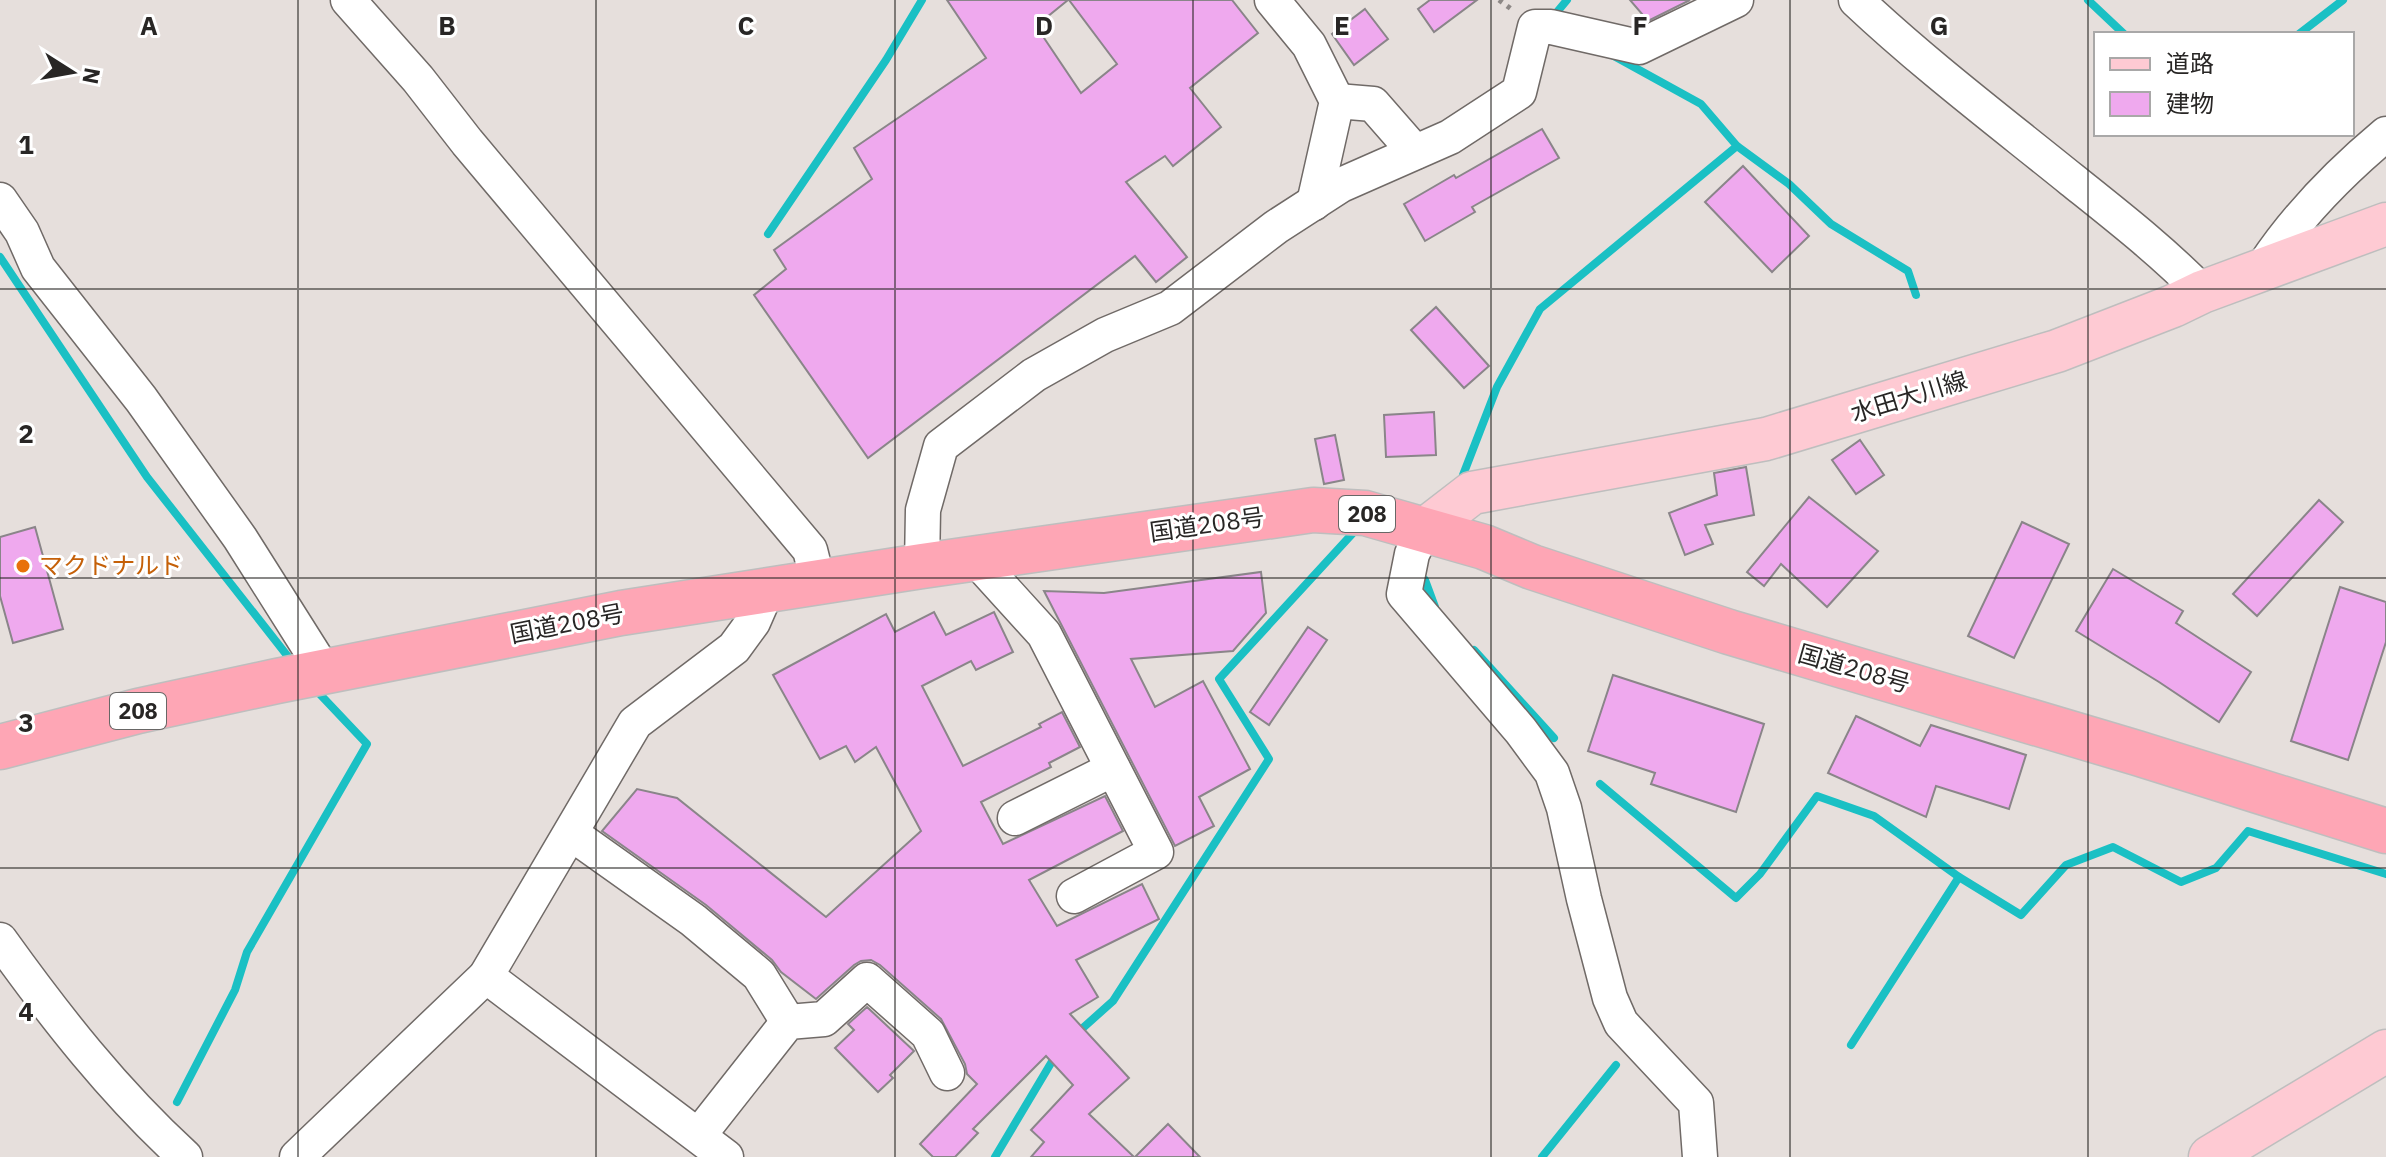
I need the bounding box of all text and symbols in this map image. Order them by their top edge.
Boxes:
text: A [140,8,158,42]
text: B [438,8,456,42]
text: C [738,8,755,42]
text: D [1035,8,1053,42]
text: E [1334,8,1350,42]
text: F [1632,8,1648,42]
text: G [1930,8,1948,42]
north arrow [32,32,112,112]
legend [2094,32,2354,136]
text: 道路 [2166,47,2214,79]
text: N [76,65,108,87]
text: 建物 [2166,87,2214,119]
text: 1 [18,127,34,161]
street label: 水田大川線 [1847,363,1971,429]
text: 2 [18,416,34,450]
road number: 208 [1339,496,1395,532]
street label: 国道208号 [1148,500,1266,548]
place label: マクドナルド [39,549,183,581]
marker: マクドナルド [14,557,32,575]
street label: 国道208号 [507,596,626,650]
street label: 国道208号 [1794,637,1914,699]
road number: 208 [110,693,166,729]
text: 3 [18,705,34,739]
text: 4 [18,994,34,1028]

